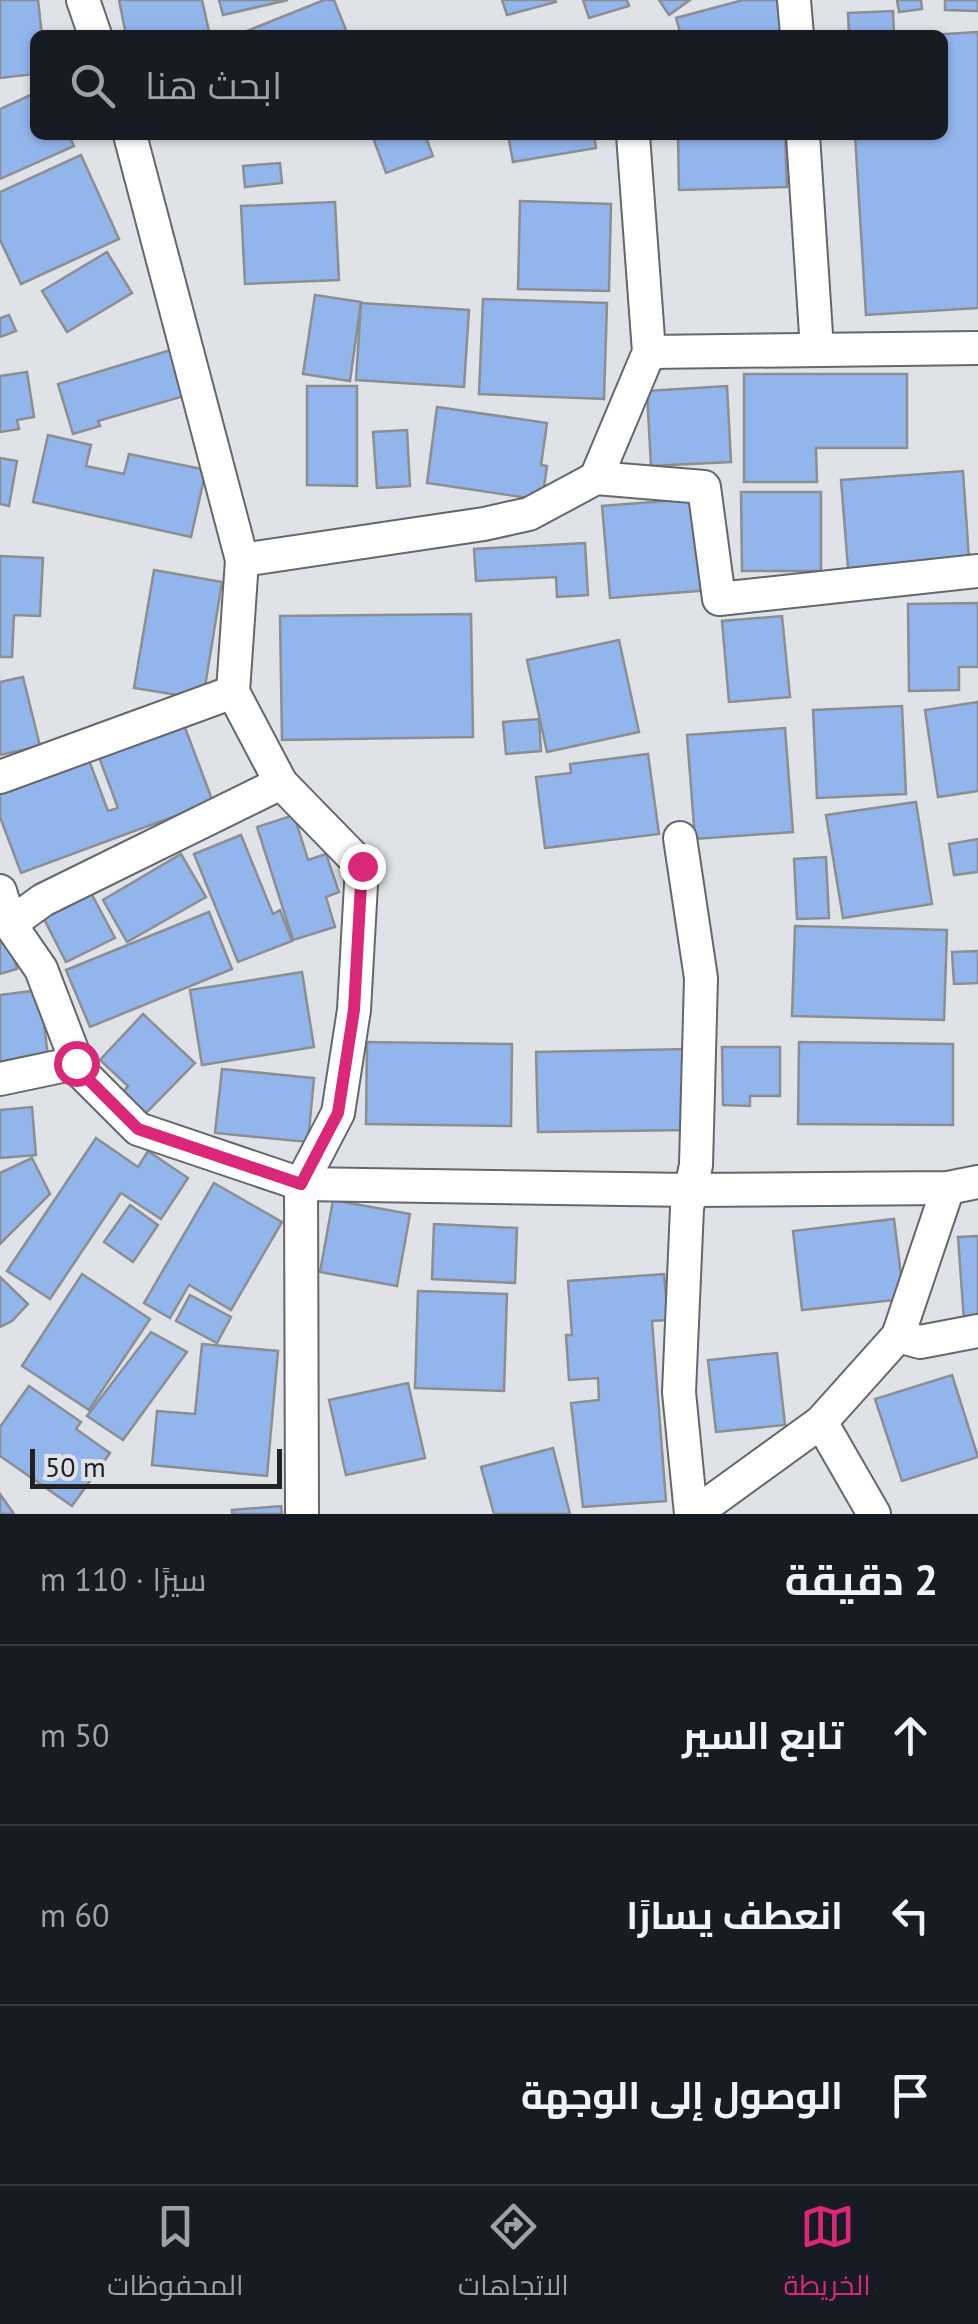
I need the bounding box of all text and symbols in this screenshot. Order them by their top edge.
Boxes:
search box [30,30,948,140]
icon: search [65,58,120,113]
text: ابحث هنا [145,60,282,109]
route end [340,844,386,890]
route start [54,1041,100,1087]
scale bar [30,1444,282,1488]
text: 50 m [45,1448,106,1485]
text: 2 دقيقة [785,1552,938,1607]
text: سيرًا · 110 m [40,1558,207,1600]
icon: ahead [883,1708,938,1763]
text: تابع السير [682,1710,843,1759]
text: 50 m [40,1714,109,1756]
icon: left [883,1888,938,1943]
text: انعطف يسارًا [626,1890,843,1939]
text: 60 m [40,1894,109,1936]
icon: arrive [883,2068,938,2123]
text: الوصول إلى الوجهة [521,2070,843,2119]
tab: المحفوظات [107,2199,244,2311]
tab: الاتجاهات [458,2199,569,2311]
tab: الخريطة [783,2199,871,2311]

